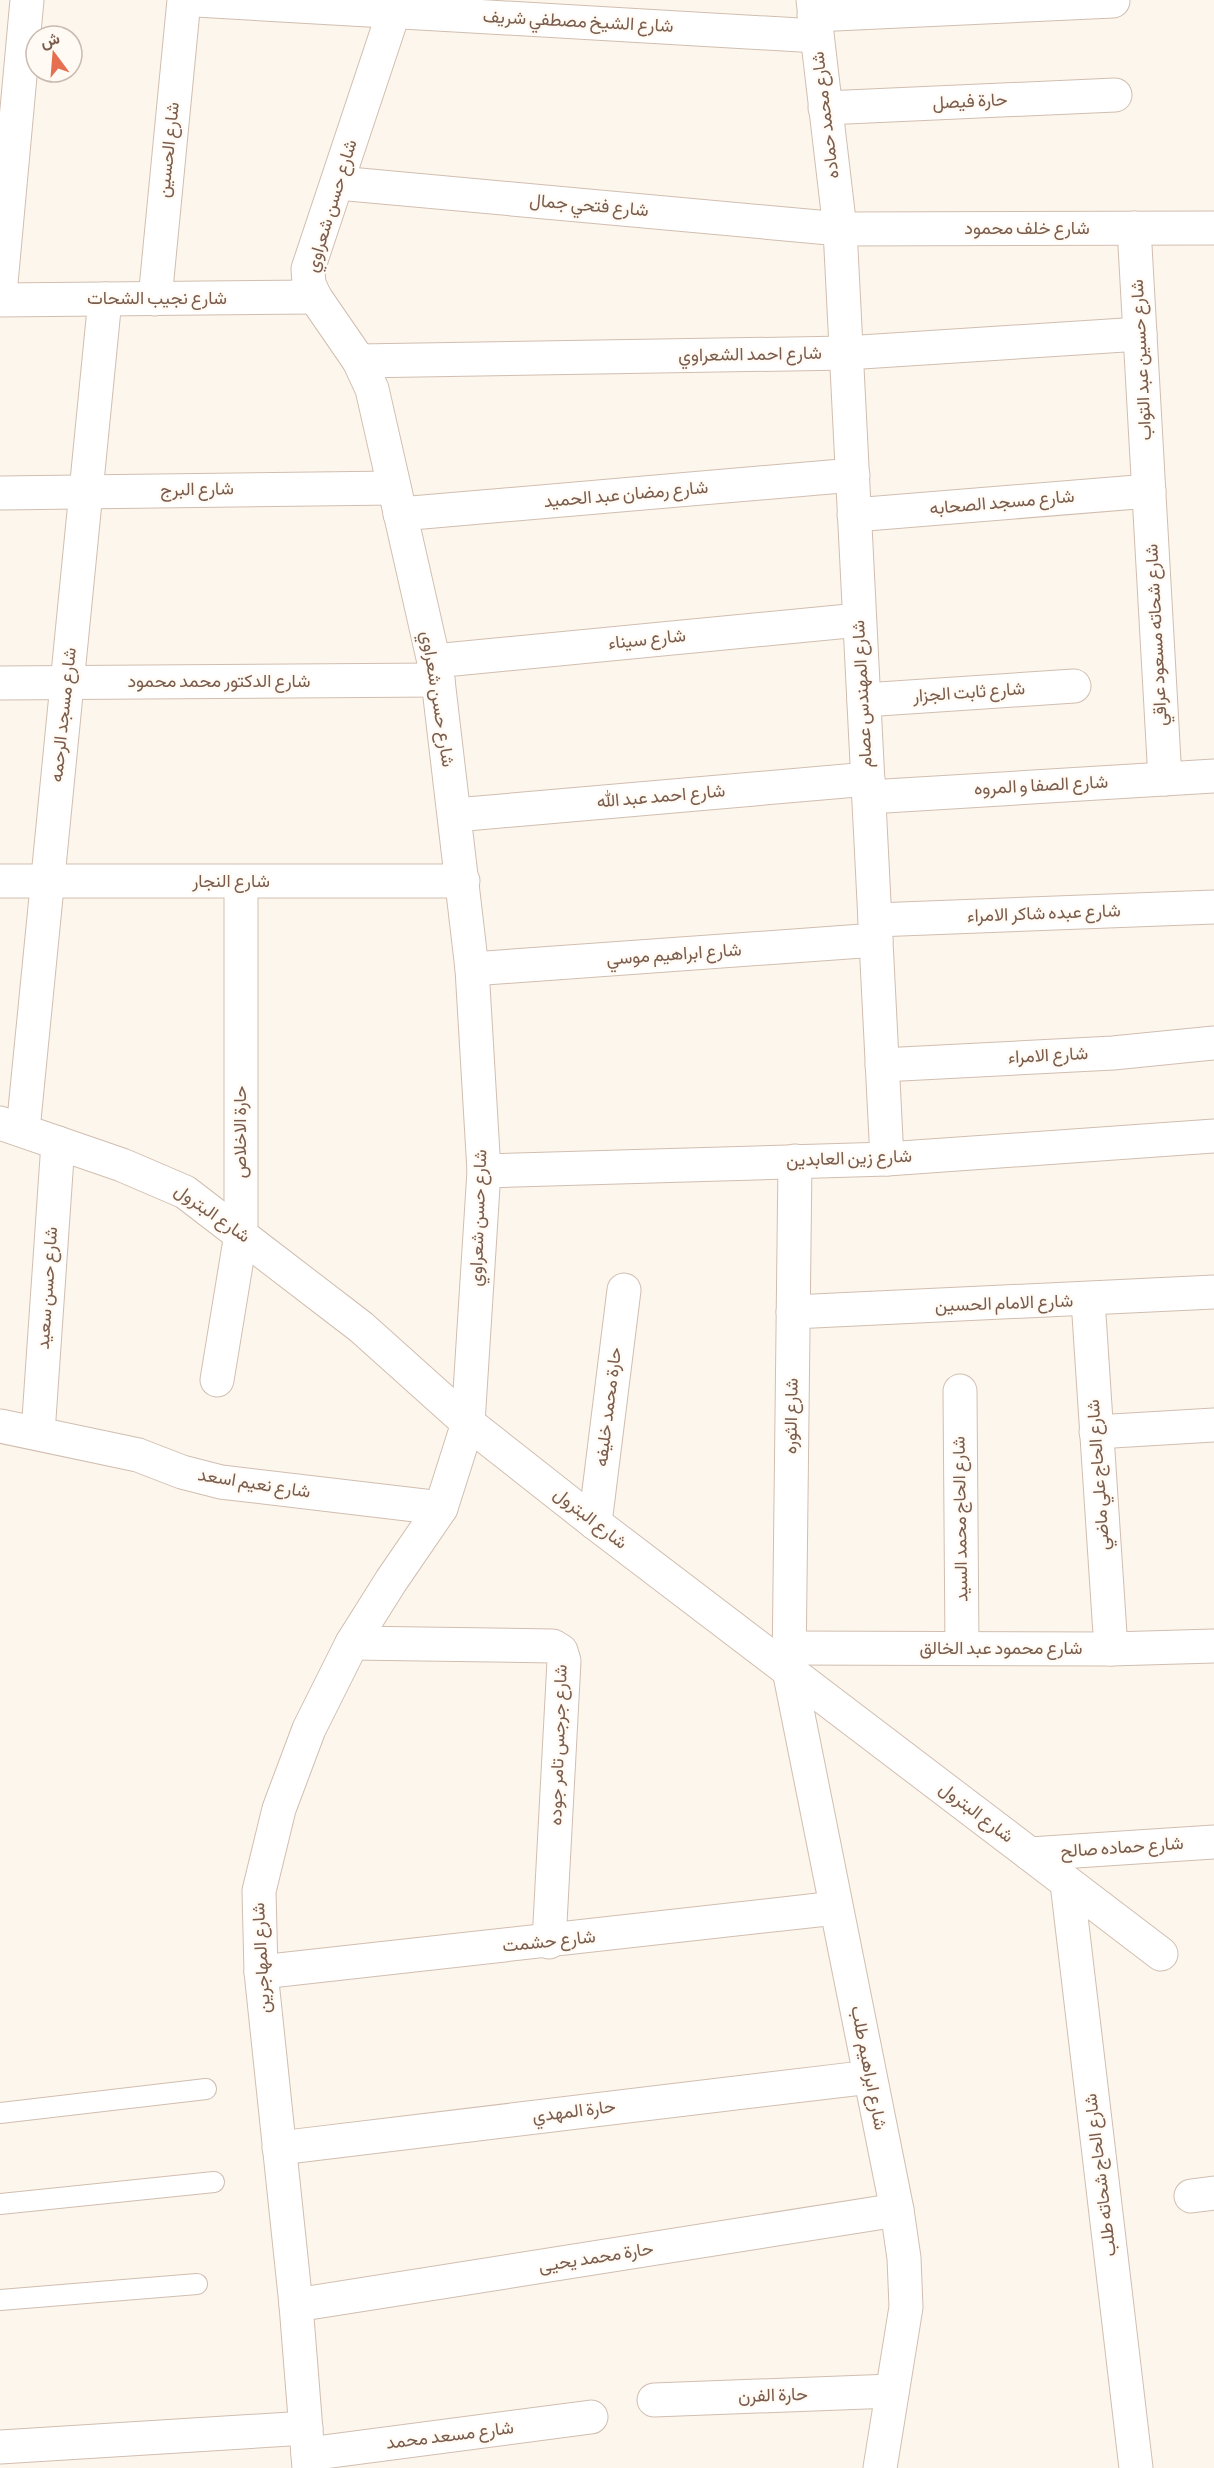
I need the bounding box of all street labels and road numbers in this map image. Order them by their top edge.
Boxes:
street label: شارع الشيخ مصطفي شريف [482,8,674,41]
street label: شارع محمد حماده [809,50,845,180]
street label: حارة فيصل [932,91,1008,114]
street label: شارع الحسين [155,101,185,199]
street label: شارع حسن شعراوي [303,138,365,276]
street label: شارع فتحي جمال [528,192,649,225]
street label: شارع خلف محمود [964,220,1090,240]
street label: شارع حسين عبد التواب [1129,279,1157,441]
street label: شارع نجيب الشحات [87,290,227,310]
street label: شارع احمد الشعراوي [678,345,822,370]
street label: شارع رمضان عبد الحميد [543,479,709,513]
street label: شارع البرج [160,480,234,502]
street label: شارع مسجد الصحابه [929,488,1075,520]
street label: شارع شحاته مسعود عراقي [1143,543,1176,727]
street label: شارع المهندس عصام [850,620,878,768]
street label: شارع سيناء [607,627,687,655]
street label: شارع حسن شعراوي [412,630,457,769]
street label: شارع مسجد الرحمه [48,647,82,783]
street label: شارع الدكتور محمد محمود [127,673,311,693]
street label: شارع ثابت الجزار [911,680,1026,708]
street label: شارع الصفا و المروه [973,773,1109,801]
street label: شارع احمد عبد الله [596,779,726,814]
street label: شارع النجار [191,873,270,893]
street label: شارع عبده شاكر الامراء [967,902,1121,928]
street label: شارع ابراهيم موسي [606,941,743,974]
street label: شارع الامراء [1007,1045,1089,1069]
street label: حارة الاخلاص [232,1086,251,1178]
street label: شارع زين العابدين [786,1148,912,1172]
street label: شارع حسن شعراوي [468,1149,495,1287]
street label: شارع البترول [170,1182,253,1248]
street label: شارع حسن سعيد [35,1226,63,1350]
street label: شارع الامام الحسين [934,1293,1074,1317]
street label: حارة محمد خليفه [593,1346,626,1468]
street label: شارع الثوره [782,1378,804,1454]
street label: شارع الحاج علي ماضي [1085,1399,1118,1551]
street label: شارع الحاج محمد السيد [951,1436,973,1602]
street label: شارع نعيم اسعد [196,1466,312,1504]
street label: شارع البترول [549,1485,630,1555]
street label: شارع محمود عبد الخالق [919,1640,1083,1660]
street label: شارع جرجس تامر جوده [547,1664,573,1826]
street label: شارع البترول [934,1780,1016,1848]
street label: شارع حماده صالح [1060,1835,1184,1863]
street label: شارع المهاجرين [250,1902,276,2014]
street label: شارع حشمت [502,1928,597,1958]
street label: شارع ابراهيم طلب [845,2004,889,2132]
street label: شارع الحاج شحاته طلب [1082,2092,1122,2258]
street label: حارة المهدي [531,2098,617,2131]
street label: حارة محمد يحيى [537,2240,655,2277]
street label: حارة الفرن [738,2386,808,2407]
street label: شارع مسعد محمد [385,2419,515,2455]

